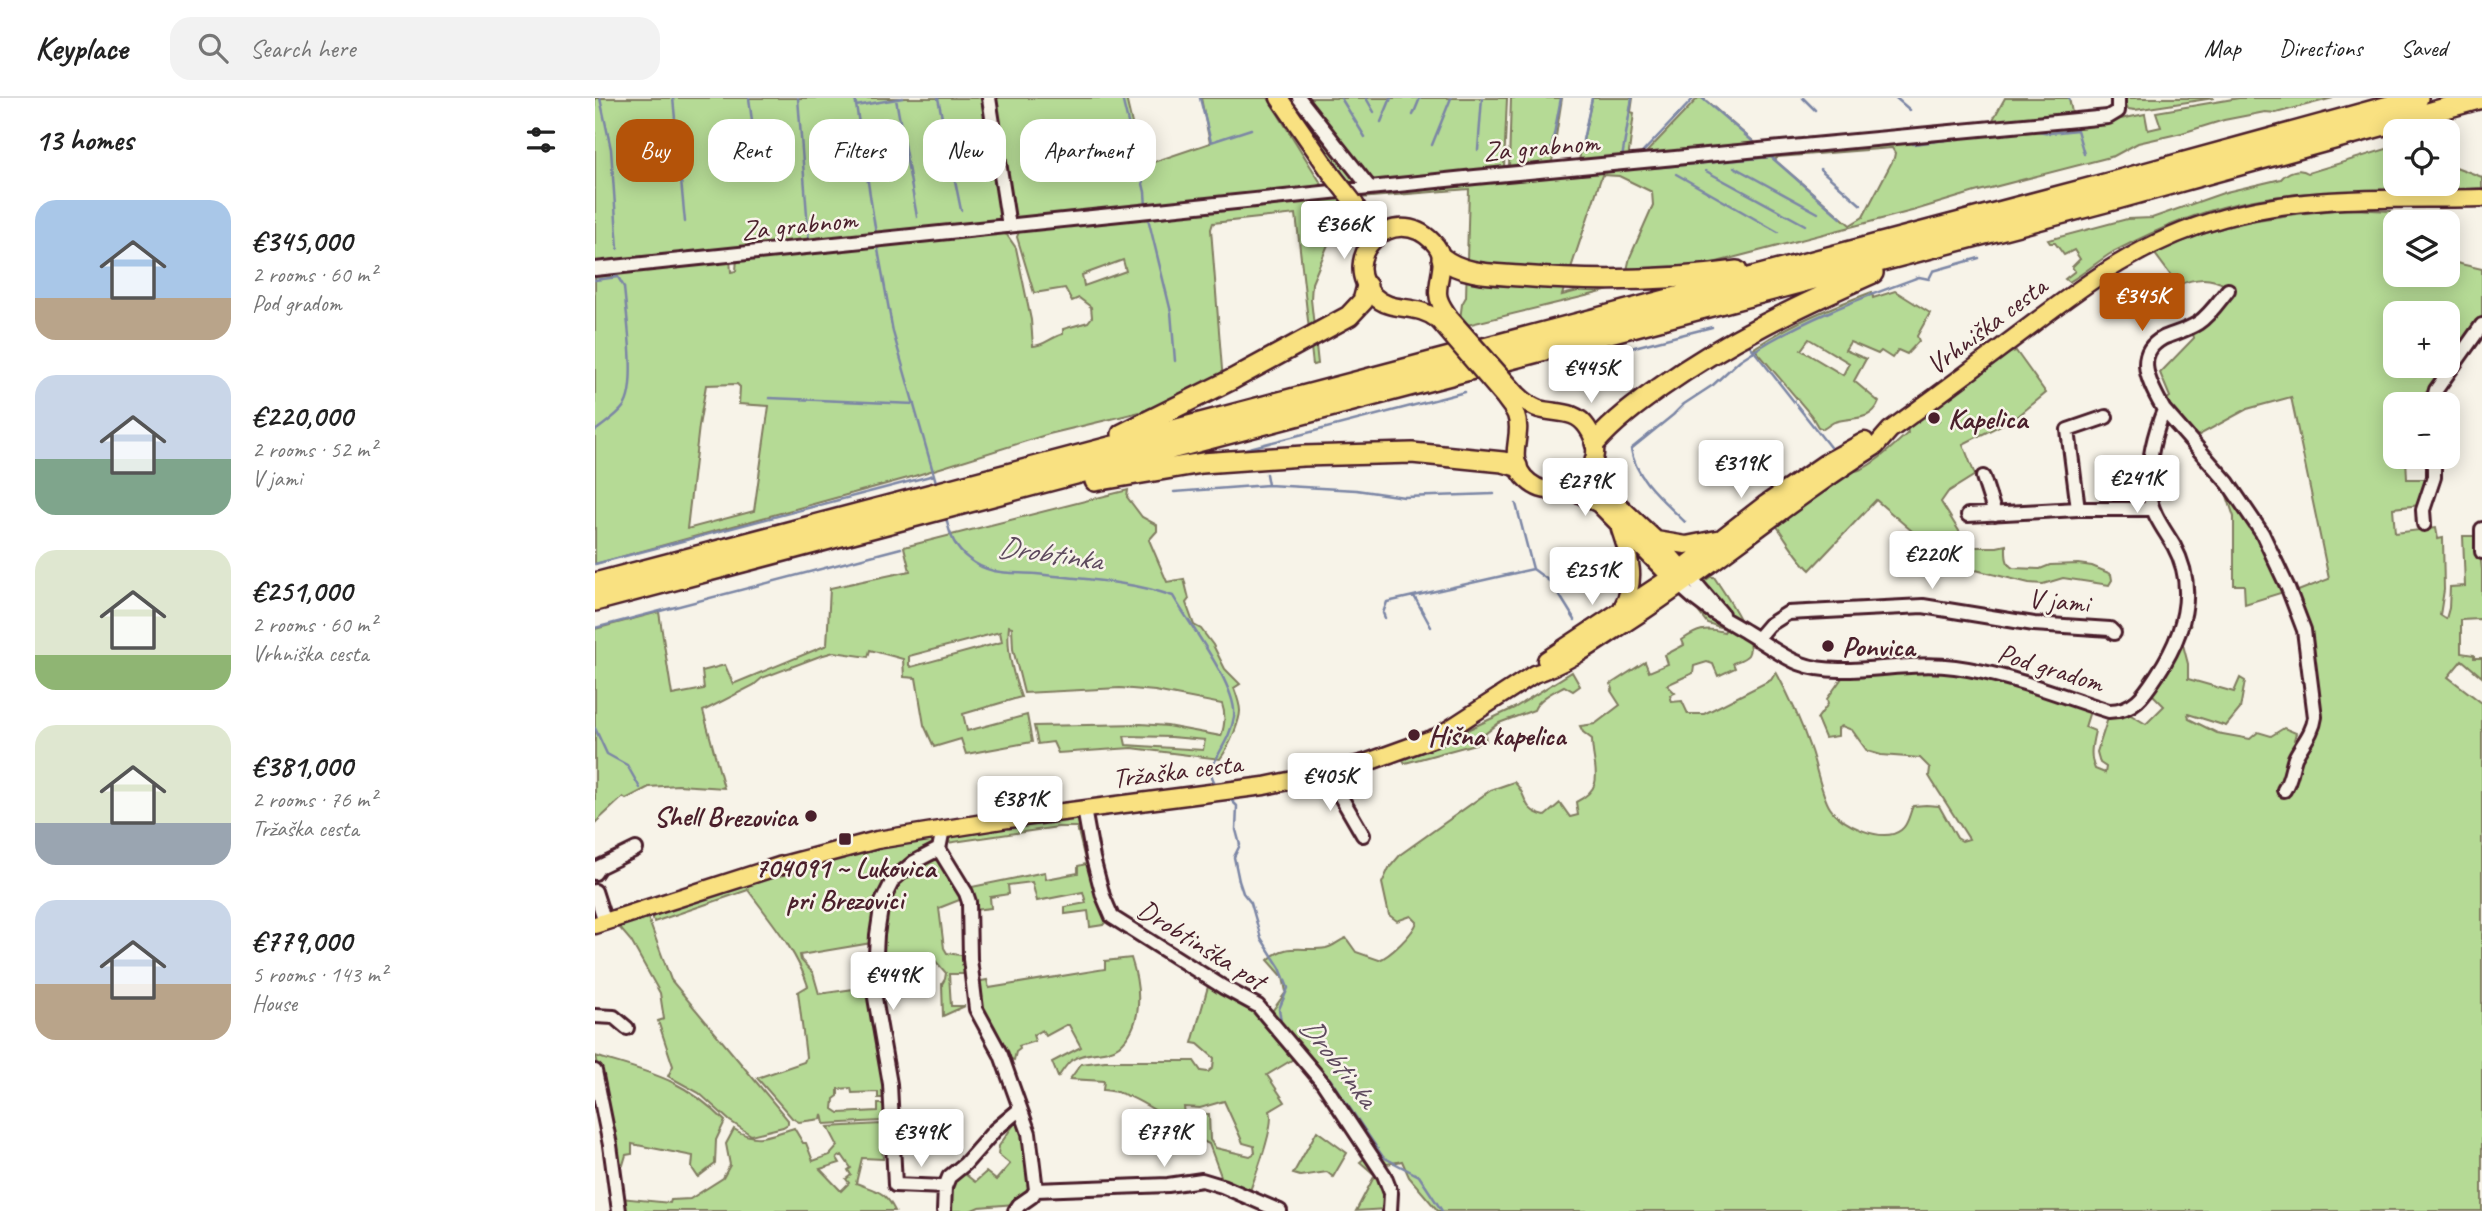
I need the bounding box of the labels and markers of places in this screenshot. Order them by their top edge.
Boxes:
pin: €366K [1295,202,1393,261]
pin: €345K [2093,274,2191,333]
pin: €445K [1542,345,1640,405]
place label: Kapelica [1948,401,2030,436]
marker: Kapelica [1926,410,1942,426]
pin: €319K [1692,440,1790,500]
pin: €241K [2088,456,2186,515]
pin: €279K [1536,458,1634,518]
pin: €220K [1883,532,1981,591]
pin: €251K [1543,547,1641,607]
place label: Ponvica [1842,629,1917,664]
marker: Ponvica [1820,638,1836,654]
place label: Hišna kapelica [1428,718,1568,753]
marker: Hišna kapelica [1406,727,1422,743]
pin: €405K [1281,754,1379,813]
pin: €381K [971,776,1069,836]
place label: Shell Brezovica [654,799,800,834]
marker: Shell Brezovica [803,808,819,824]
marker: 704091 ~ Lukovica pri Brezovici [837,831,853,847]
place label: 704091 ~ Lukovica pri Brezovici [754,850,938,917]
pin: €449K [844,953,942,1012]
pin: €349K [872,1110,970,1169]
pin: €779K [1115,1110,1213,1169]

